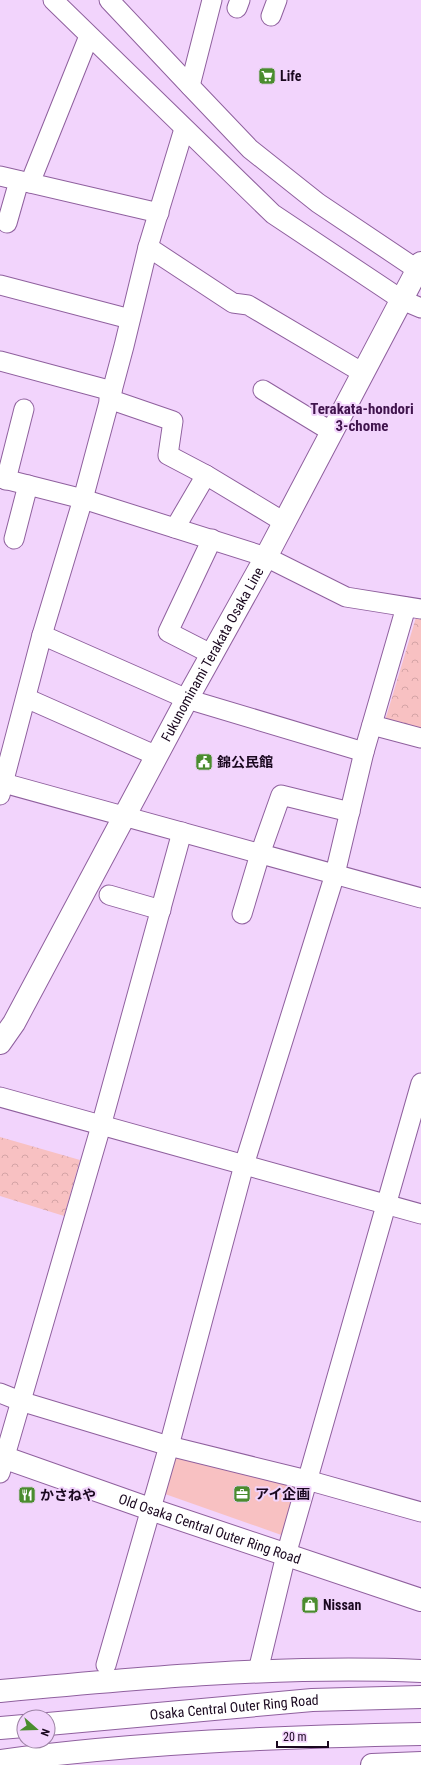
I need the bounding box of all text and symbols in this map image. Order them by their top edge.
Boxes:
supermarket icon: Life [257,66,277,86]
place label: Life [280,68,302,84]
district label: Terakata-hondori 3-chome [310,400,414,435]
street label: Fukunominami Terakata Osaka Line [158,564,267,744]
public building icon: 錦公民館 [194,752,214,772]
place label: 錦公民館 [217,754,273,770]
office icon: アイ企画 [232,1484,252,1504]
restaurant icon: かさねや [17,1485,37,1505]
place label: アイ企画 [255,1486,310,1502]
place label: かさねや [40,1487,96,1503]
street label: Old Osaka Central Outer Ring Road [116,1491,303,1567]
shop icon: Nissan [300,1595,320,1615]
place label: Nissan [323,1597,361,1613]
street label: Osaka Central Outer Ring Road [149,1692,319,1723]
north arrow [16,1709,56,1749]
scale bar [277,1723,328,1749]
text: N [38,1727,52,1738]
text: 20 m [283,1730,307,1744]

